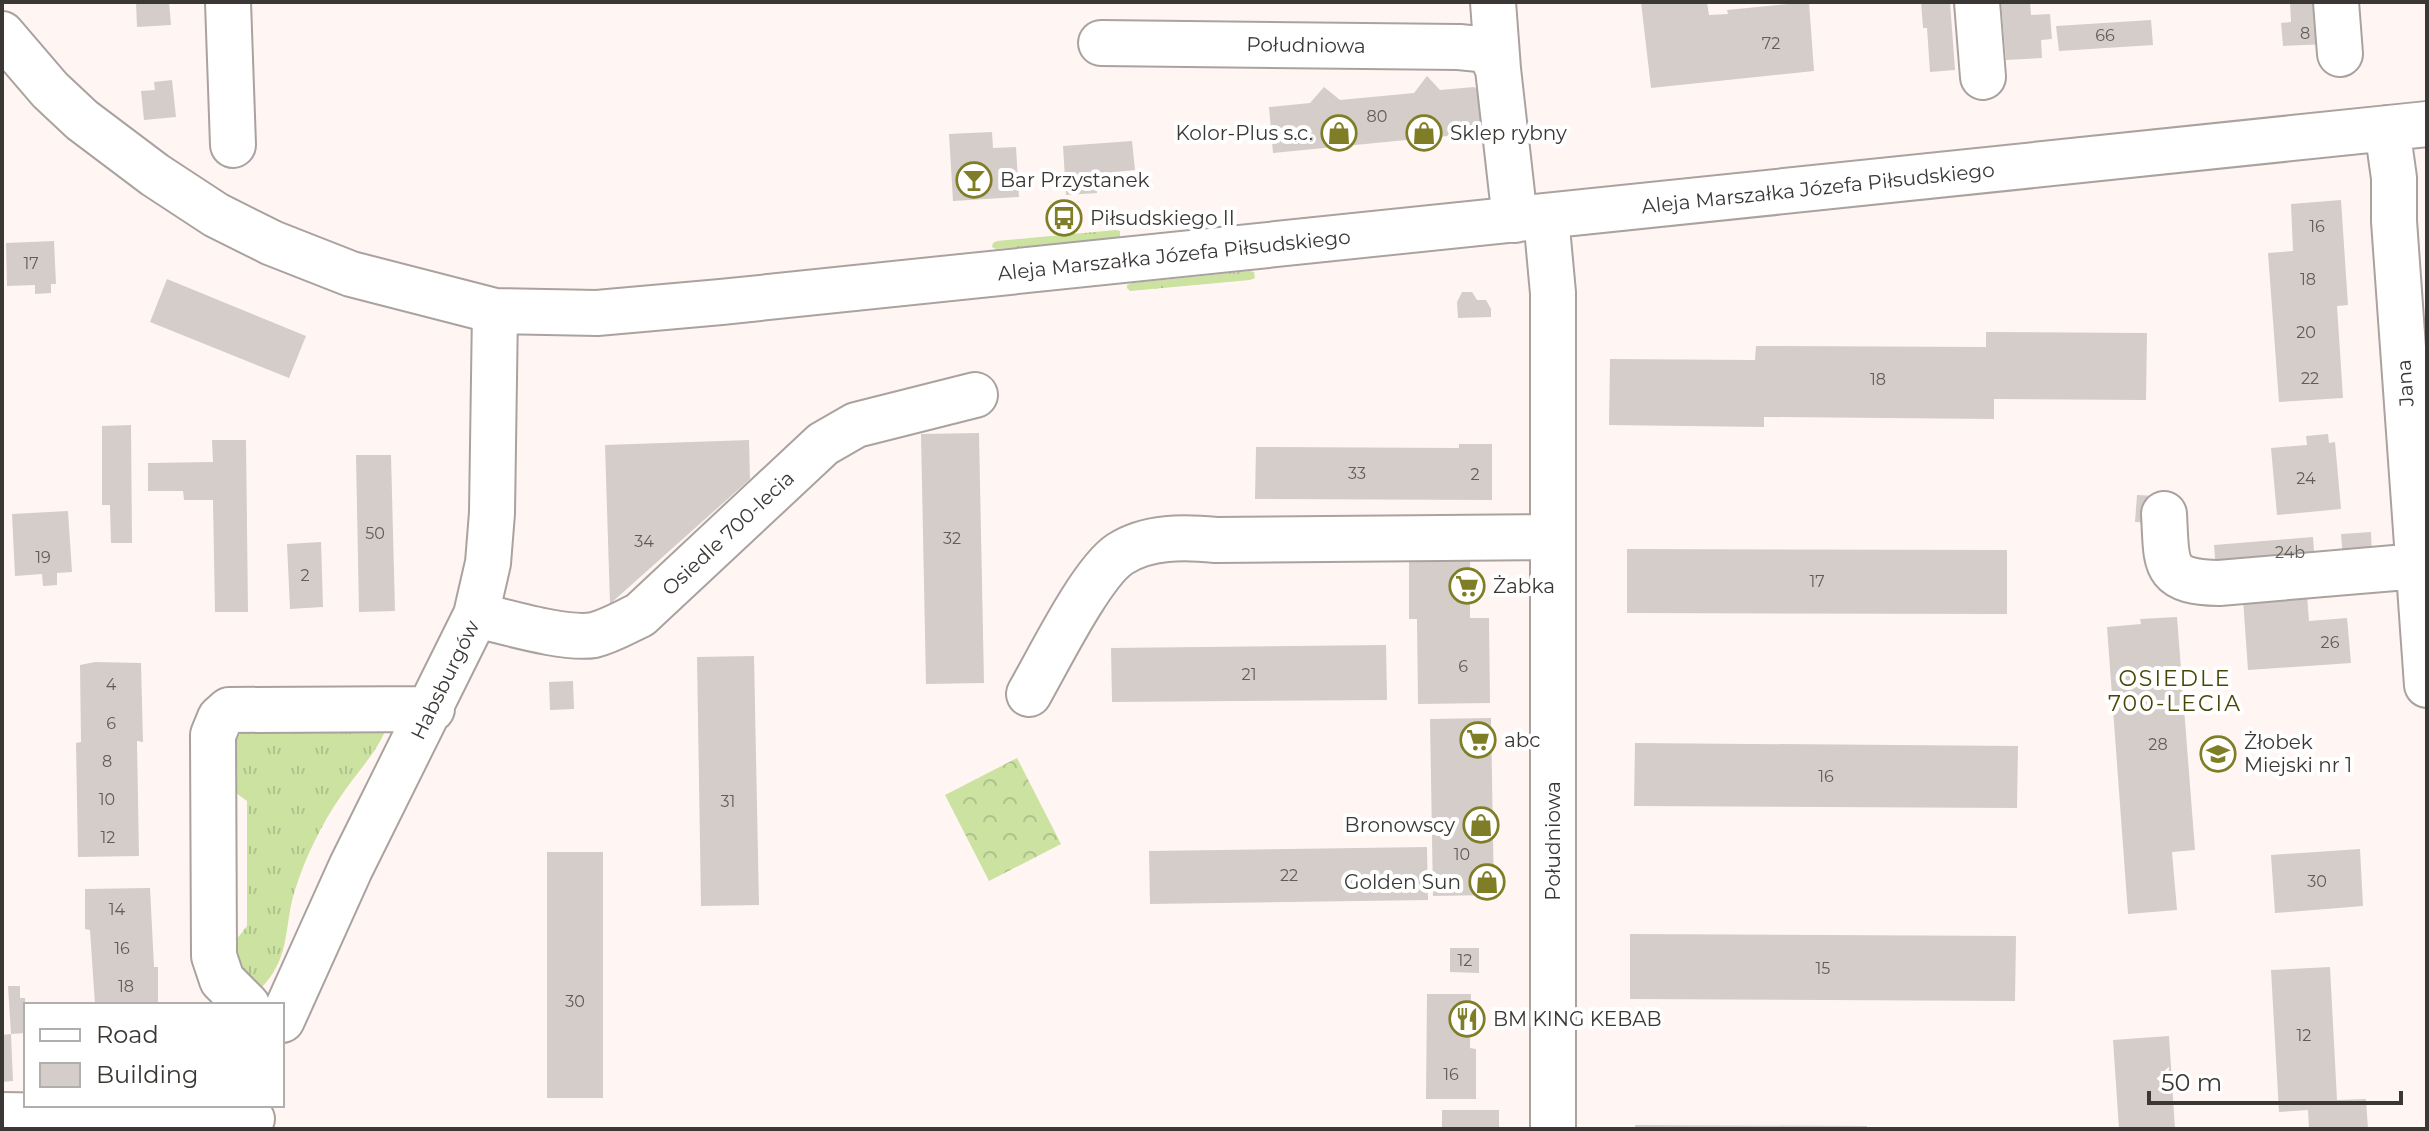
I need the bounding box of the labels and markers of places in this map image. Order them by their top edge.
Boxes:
shop icon: Kolor-Plus s.c. [1320,114,1358,152]
shop icon: Sklep rybny [1405,114,1443,152]
place label: Kolor-Plus s.c. [1176,121,1313,145]
place label: Sklep rybny [1450,121,1567,145]
bar icon: Bar Przystanek [955,161,993,199]
place label: Bar Przystanek [1000,168,1150,192]
bus stop icon: Piłsudskiego II [1045,199,1083,237]
place label: Piłsudskiego II [1090,206,1235,230]
supermarket icon: Żabka [1448,567,1486,605]
place label: Żabka [1493,574,1555,598]
supermarket icon: abc [1459,721,1497,759]
place label: abc [1504,728,1541,752]
place label: Żłobek Miejski nr 1 [2244,730,2352,777]
school or university icon: Żłobek Miejski nr 1 [2199,735,2237,773]
shop icon: Bronowscy [1462,806,1500,844]
place label: Bronowscy [1345,813,1455,837]
shop icon: Golden Sun [1468,863,1506,901]
place label: Golden Sun [1344,870,1461,894]
restaurant icon: BM KING KEBAB [1448,1000,1486,1038]
place label: BM KING KEBAB [1493,1007,1662,1031]

